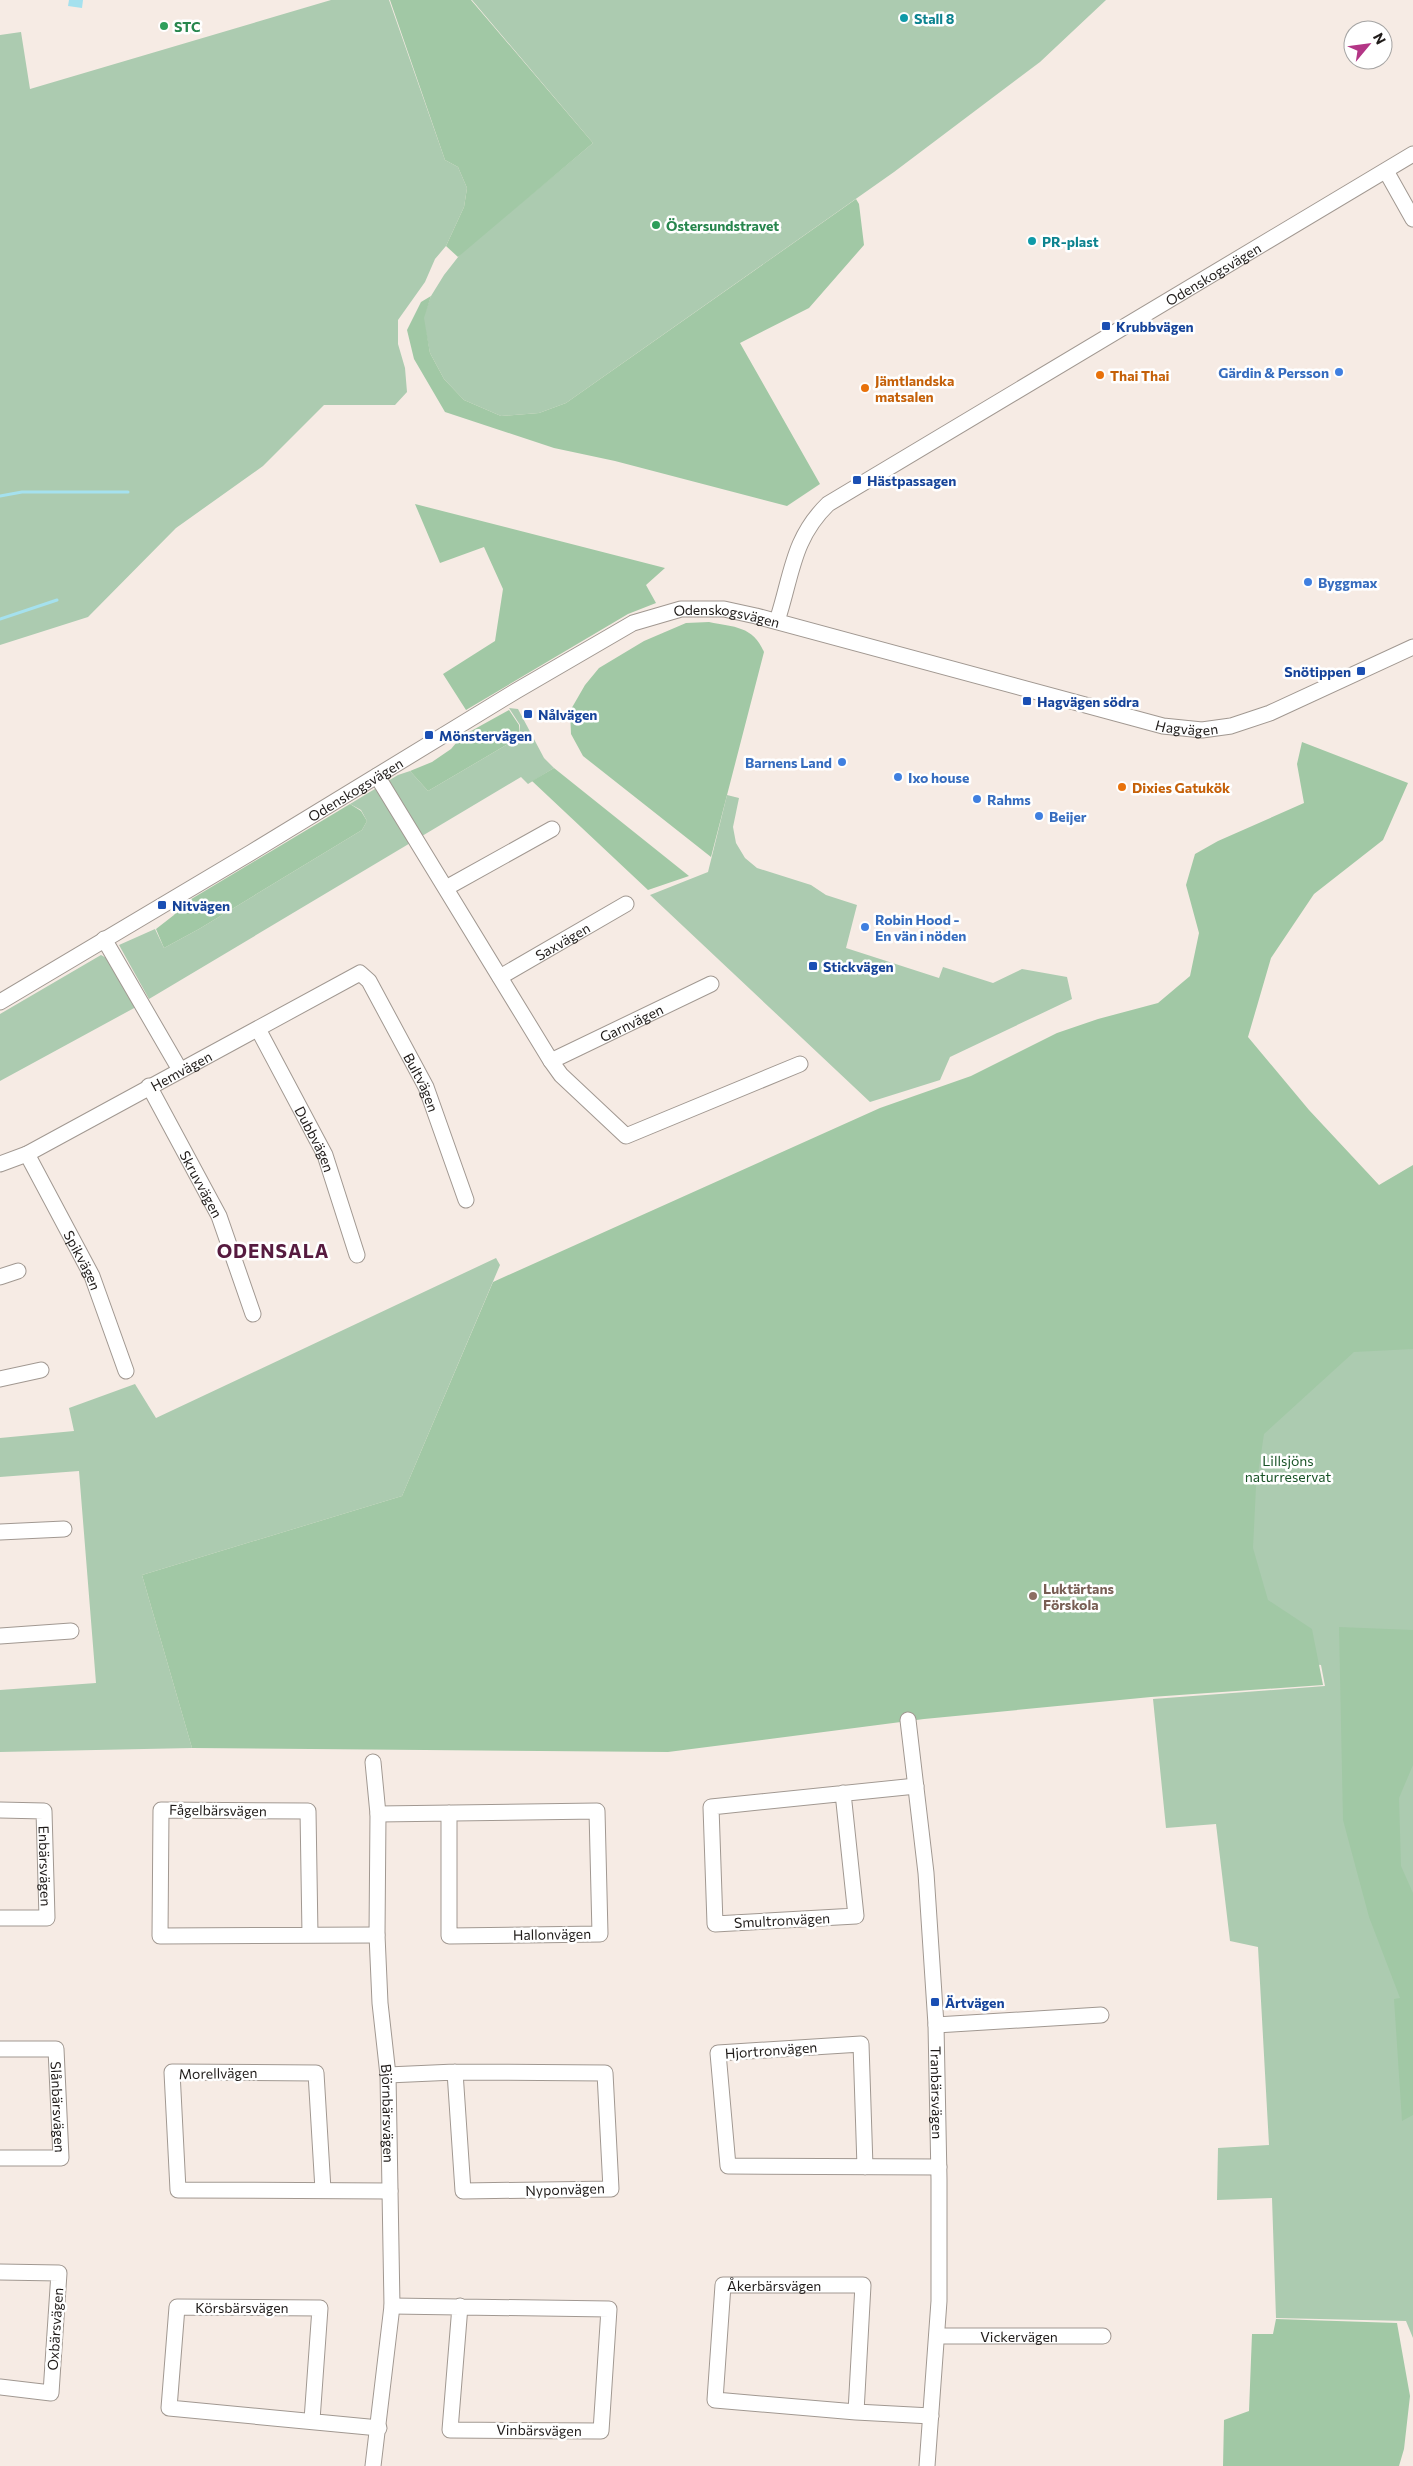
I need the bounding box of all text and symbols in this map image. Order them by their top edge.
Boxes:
place label: Stall 8 [914,10,955,27]
marker: Stall 8 [898,12,910,24]
place label: STC [174,18,201,35]
marker: STC [158,20,170,32]
north arrow [1343,20,1393,70]
text: N [1370,30,1390,47]
place label: Östersundstravet [666,217,779,234]
marker: Östersundstravet [650,219,662,231]
place label: PR-plast [1042,233,1099,250]
marker: PR-plast [1026,235,1038,247]
street label: Odenskogsvägen [1162,239,1264,309]
place label: Krubbvägen [1116,318,1194,335]
marker: Krubbvägen [1100,320,1112,332]
place label: Gärdin & Persson [1218,364,1329,381]
marker: Gärdin & Persson [1333,366,1345,378]
place label: Thai Thai [1110,367,1170,384]
marker: Thai Thai [1094,369,1106,381]
place label: Jämtlandska matsalen [875,372,954,405]
marker: Jämtlandska matsalen [859,382,871,394]
place label: Hästpassagen [867,472,956,489]
marker: Hästpassagen [851,474,863,486]
place label: Byggmax [1318,574,1378,591]
marker: Byggmax [1302,576,1314,588]
street label: Odenskogsvägen [671,600,782,631]
place label: Snötippen [1284,663,1351,680]
marker: Snötippen [1355,665,1367,677]
place label: Hagvägen södra [1037,693,1139,710]
marker: Hagvägen södra [1021,695,1033,707]
place label: Nålvägen [538,706,597,723]
marker: Nålvägen [522,708,534,720]
street label: Hagvägen [1154,716,1219,739]
place label: Mönstervägen [439,727,532,744]
marker: Mönstervägen [423,729,435,741]
street label: Odenskogsvägen [305,754,406,825]
place label: Barnens Land [745,754,832,771]
marker: Barnens Land [836,756,848,768]
place label: Ixo house [908,769,969,786]
marker: Ixo house [892,771,904,783]
place label: Dixies Gatukök [1132,779,1230,796]
marker: Dixies Gatukök [1116,781,1128,793]
place label: Rahms [987,791,1031,808]
marker: Rahms [971,793,983,805]
place label: Beijer [1049,808,1087,825]
marker: Beijer [1033,810,1045,822]
place label: Nitvägen [172,897,230,914]
marker: Nitvägen [156,899,168,911]
place label: Robin Hood - En vän i nöden [875,911,966,944]
street label: Saxvägen [532,918,593,963]
marker: Robin Hood - En vän i nöden [859,921,871,933]
place label: Stickvägen [823,958,894,975]
marker: Stickvägen [807,960,819,972]
street label: Garnvägen [597,1000,666,1045]
street label: Hemvägen [147,1047,214,1094]
street label: Bultvägen [401,1050,443,1114]
street label: Dubbvägen [292,1103,338,1174]
street label: Skruvvägen [177,1147,227,1220]
street label: Spikvägen [61,1227,105,1292]
district label: ODENSALA [217,1239,329,1262]
park label: Lillsjöns naturreservat [1245,1452,1332,1485]
place label: Luktärtans Förskola [1043,1580,1115,1613]
marker: Luktärtans Förskola [1027,1590,1039,1602]
street label: Fågelbärsvägen [169,1801,267,1819]
street label: Enbärsvägen [36,1825,55,1907]
street label: Smultronvägen [733,1909,831,1931]
street label: Hallonvägen [513,1925,591,1943]
place label: Ärtvägen [945,1994,1005,2011]
marker: Ärtvägen [929,1996,941,2008]
street label: Hjortronvägen [724,2038,818,2062]
street label: Tranbärsvägen [928,2046,947,2139]
street label: Slånbärsvägen [48,2061,69,2153]
street label: Björnbärsvägen [378,2063,398,2163]
street label: Morellvägen [178,2064,258,2082]
street label: Nyponvägen [525,2179,605,2199]
street label: Åkerbärsvägen [727,2277,821,2294]
street label: Oxbärsvägen [44,2287,66,2371]
street label: Körsbärsvägen [195,2299,289,2316]
street label: Vickervägen [980,2328,1058,2345]
street label: Vinbärsvägen [496,2421,582,2439]

